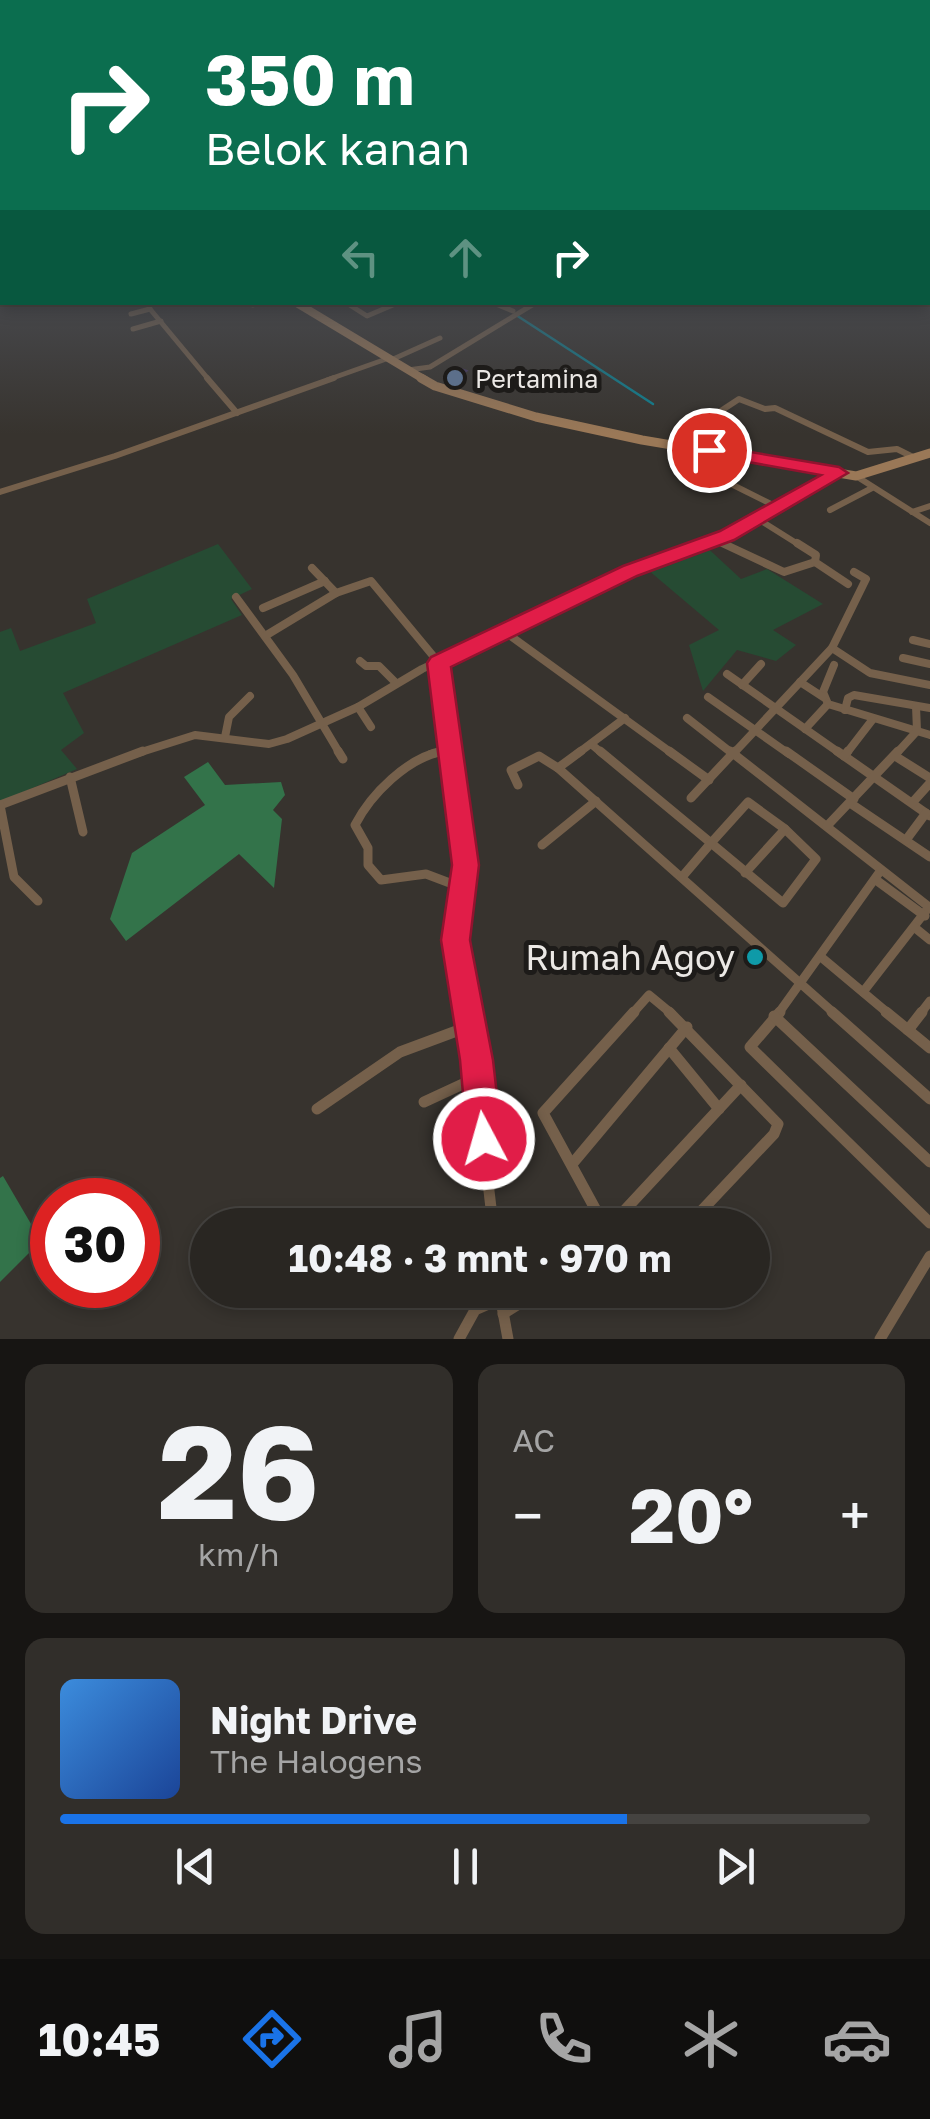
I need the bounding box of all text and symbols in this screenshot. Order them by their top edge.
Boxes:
text: 350 m [205,36,415,120]
icon: right [40,40,170,170]
text: Belok kanan [205,121,470,175]
icon: left [333,230,388,285]
icon: ahead [438,230,493,285]
icon: right [543,230,598,285]
place label: Pertamina [475,363,598,394]
marker: Pertamina [444,367,466,389]
pin [667,408,752,493]
icon: arrive [682,423,737,478]
place label: Rumah Agoy [525,936,735,978]
marker: Rumah Agoy [744,946,766,968]
position arrow [432,1087,536,1191]
speed limit sign: 30 [30,1178,160,1308]
text: 10:48 · 3 mnt · 970 m [288,1235,672,1280]
text: 26 [158,1392,320,1548]
text: AC [513,1421,555,1459]
text: 20° [629,1469,753,1560]
text: − [513,1482,543,1548]
text: + [840,1482,870,1548]
text: km/h [198,1535,279,1573]
text: Night Drive [210,1697,417,1742]
text: The Halogens [210,1742,422,1780]
icon: previous [168,1839,223,1894]
icon: pause [438,1839,493,1894]
icon: next [708,1839,763,1894]
icon: directions [237,2004,307,2074]
icon: music [383,2004,453,2074]
icon: phone [529,2004,599,2074]
icon: climate [676,2004,746,2074]
icon: car [822,2004,892,2074]
text: 10:45 [38,2012,161,2066]

